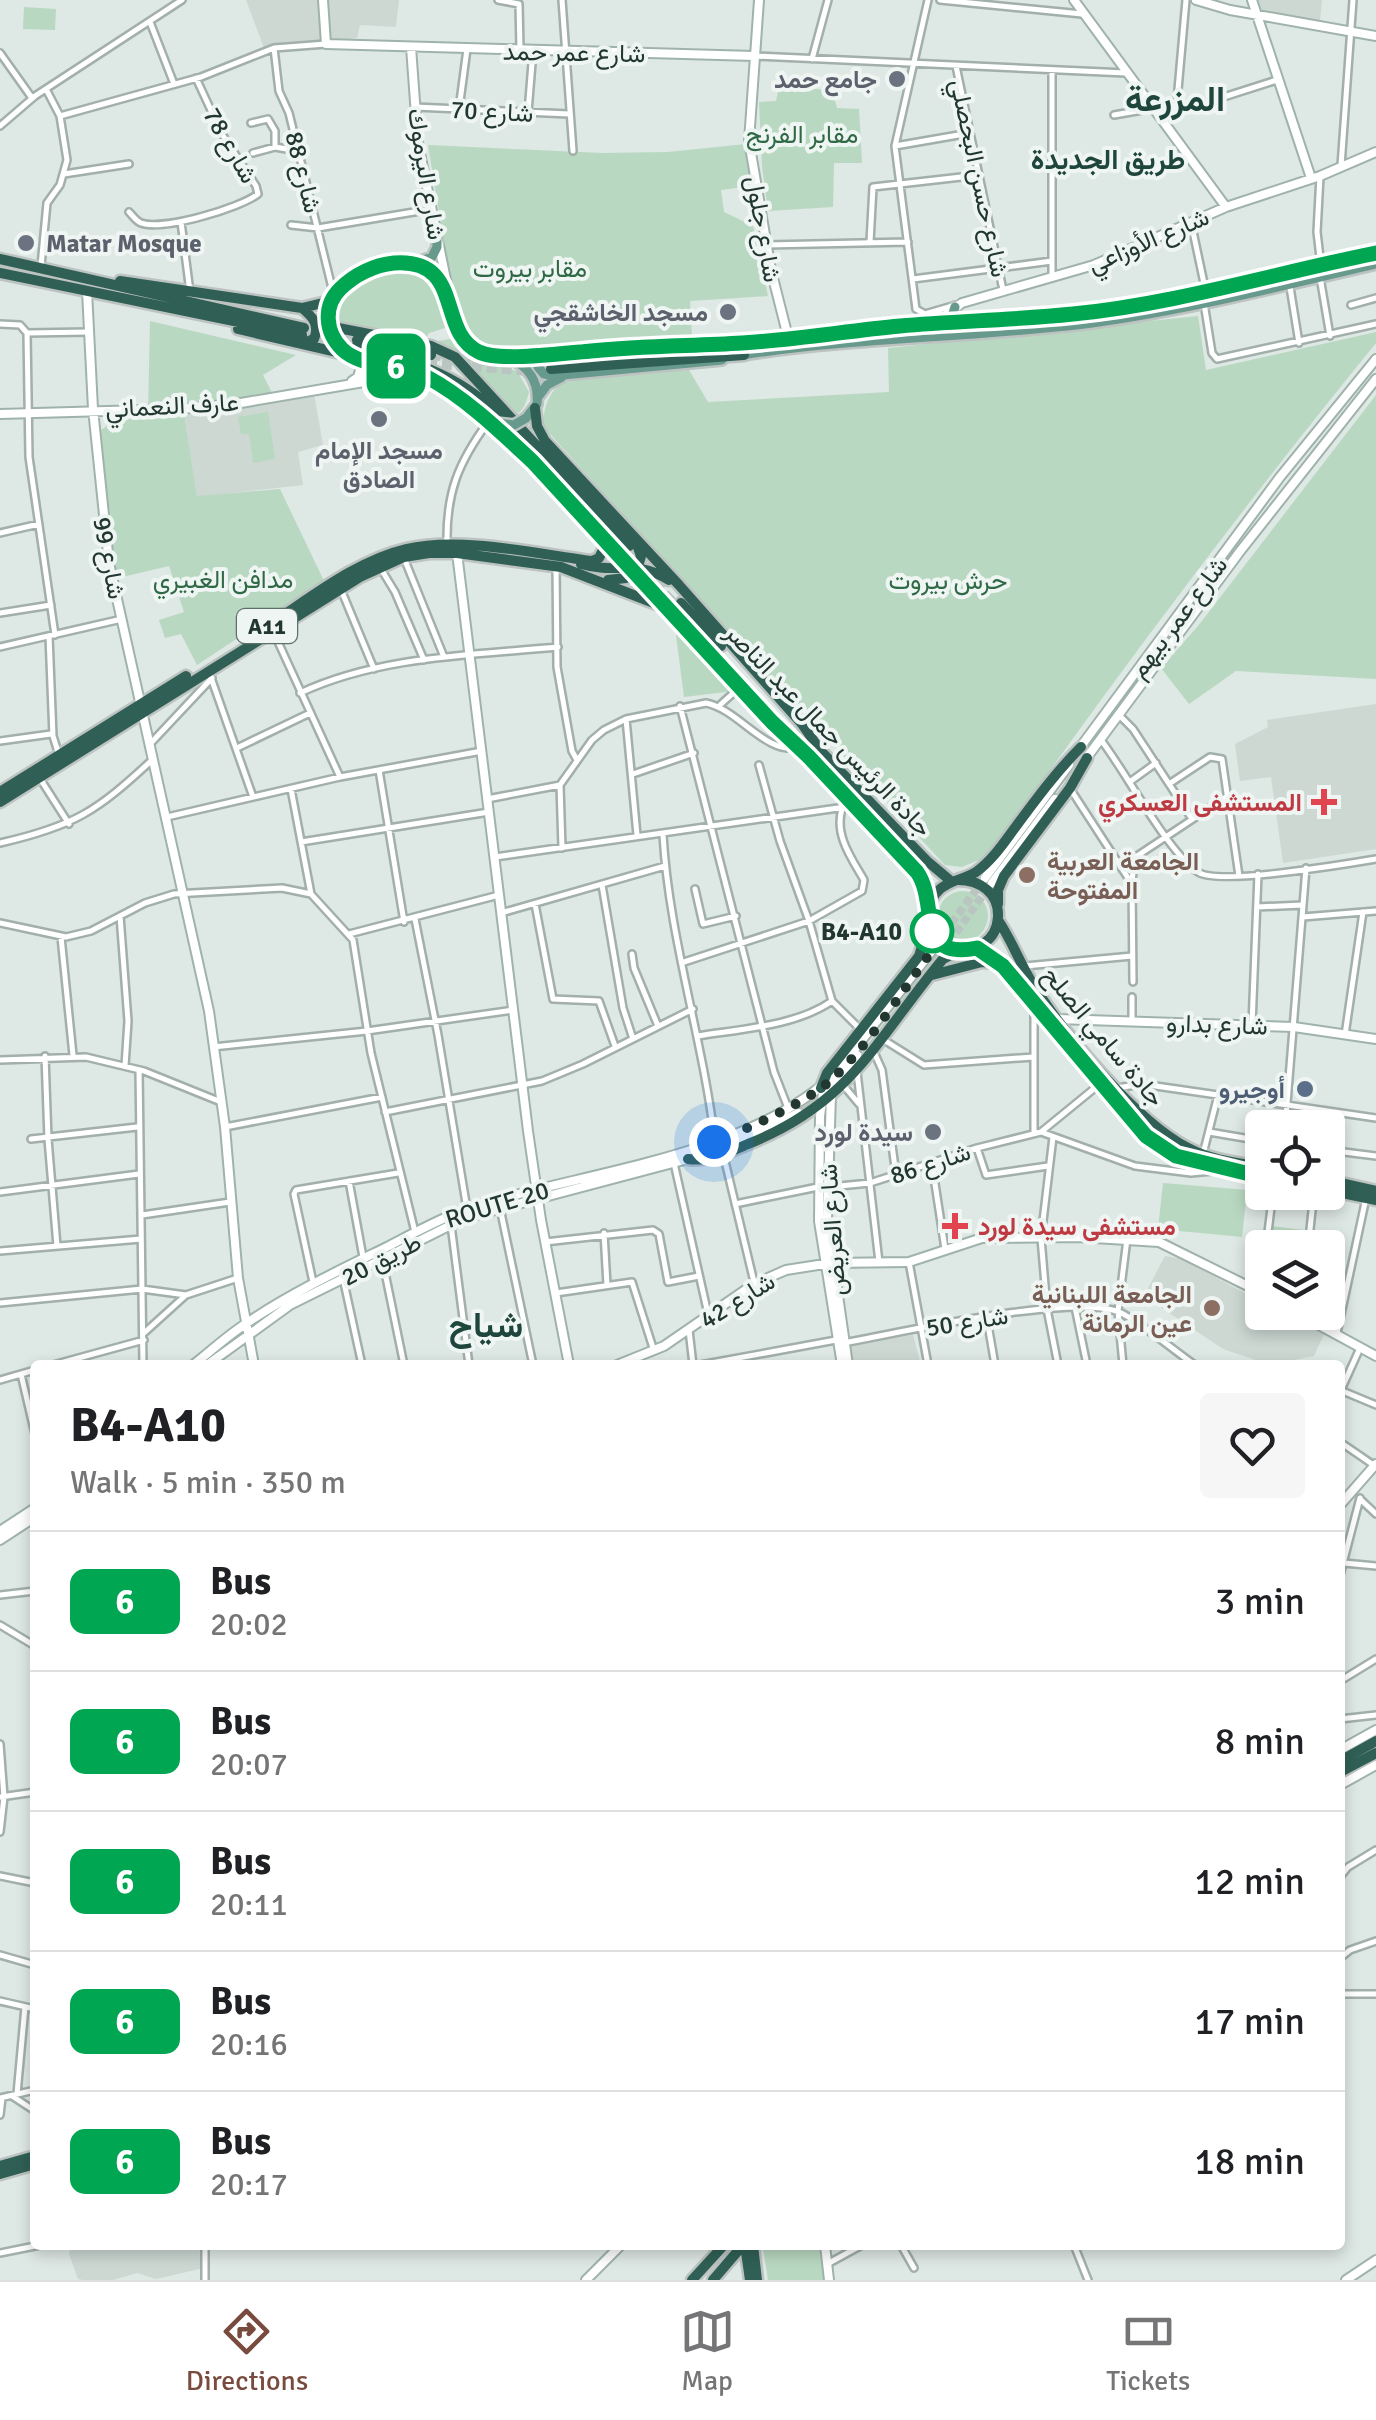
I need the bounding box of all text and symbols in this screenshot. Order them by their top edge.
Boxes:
street label: شارع عمر حمد [502,36,646,70]
place label: جامع حمد [774,64,877,97]
marker: جامع حمد [886,68,908,90]
street label: شارع حسن البحصلي [939,76,1016,281]
district label: المزرعة [1125,78,1225,121]
street label: شارع 70 [450,94,534,130]
street label: شارع 78 [196,102,265,189]
street label: شارع اليرموك [400,106,452,242]
park label: مقابر الفرنج [746,119,858,152]
street label: شارع 88 [277,128,329,216]
district label: طريق الجديدة [1031,143,1185,177]
street label: شارع جلول [738,173,788,285]
street label: شارع الأوزاعي [1083,201,1215,284]
place label: Matar Mosque [46,228,202,259]
marker: Matar Mosque [15,232,37,254]
park label: مقابر بيروت [473,253,587,284]
place label: مسجد الخاشقجي [533,297,708,333]
marker: مسجد الخاشقجي [717,301,739,323]
line badge: 6 [364,334,428,398]
text: 6 [387,345,405,388]
street label: عارف النعماني [105,387,240,429]
marker: مسجد الإمام الصادق [368,408,390,430]
place label: مسجد الإمام الصادق [315,435,443,495]
street label: شارع 99 [85,515,133,602]
street label: شارع عمر بيهم [1123,550,1235,685]
park label: مدافن الغبيري [153,564,293,600]
park label: حرش بيروت [888,565,1008,596]
road number: A11 [237,609,297,643]
street label: جادة الرئيس جمال عبد الناصر [718,616,939,843]
place label: المستشفى العسكري [1098,787,1302,823]
marker: المستشفى العسكري [1311,789,1337,815]
place label: الجامعة العربية المفتوحة [1047,846,1199,906]
marker: الجامعة العربية المفتوحة [1016,864,1038,886]
marker: B4-A10 [911,910,953,952]
place label: B4-A10 [821,916,902,947]
street label: جادة سامي الصلح [1032,960,1171,1116]
street label: شارع بدارو [1166,1007,1268,1043]
place label: أوجيرو [1219,1074,1285,1105]
marker: أوجيرو [1294,1078,1316,1100]
map controls [1245,1110,1345,1330]
button: locate [1245,1110,1345,1210]
your location [689,1117,739,1167]
place label: سيدة لورد [814,1117,913,1148]
marker: سيدة لورد [922,1121,944,1143]
street label: شارع 86 [886,1136,975,1192]
street label: شارع العريض [812,1163,854,1297]
street label: ROUTE 20 [442,1174,553,1235]
place label: مستشفى سيدة لورد [978,1211,1176,1242]
marker: مستشفى سيدة لورد [942,1213,968,1239]
street label: طريق 20 [336,1226,426,1293]
button: layers [1245,1230,1345,1330]
street label: شارع 42 [694,1265,781,1336]
place label: الجامعة اللبنانية عين الرمانة [1032,1279,1192,1339]
marker: الجامعة اللبنانية عين الرمانة [1201,1297,1223,1319]
street label: شارع 50 [924,1300,1011,1344]
district label: شياح [449,1304,523,1349]
button: heart [1200,1393,1305,1498]
text: B4-A10 [70,1396,226,1455]
text: Walk · 5 min · 350 m [70,1463,346,1502]
text: Bus [210,1558,271,1605]
text: 3 min [1215,1578,1305,1625]
text: 6 [116,1580,134,1623]
text: 20:02 [210,1605,288,1644]
text: Bus [210,1698,271,1745]
text: 8 min [1215,1718,1305,1765]
text: 6 [116,1720,134,1763]
text: 20:07 [210,1745,288,1784]
text: Bus [210,1838,271,1885]
text: 12 min [1194,1858,1305,1905]
text: 6 [116,1860,134,1903]
text: 20:11 [210,1885,288,1924]
text: Bus [210,1978,271,2025]
text: 17 min [1194,1998,1305,2045]
text: 6 [116,2000,134,2043]
text: 20:16 [210,2025,288,2064]
text: Bus [210,2118,271,2165]
text: 18 min [1194,2138,1305,2185]
text: 6 [116,2140,134,2183]
text: 20:17 [210,2165,288,2204]
tab: Directions [186,2304,308,2398]
tab: Map [680,2304,735,2398]
tab: Tickets [1106,2304,1190,2398]

